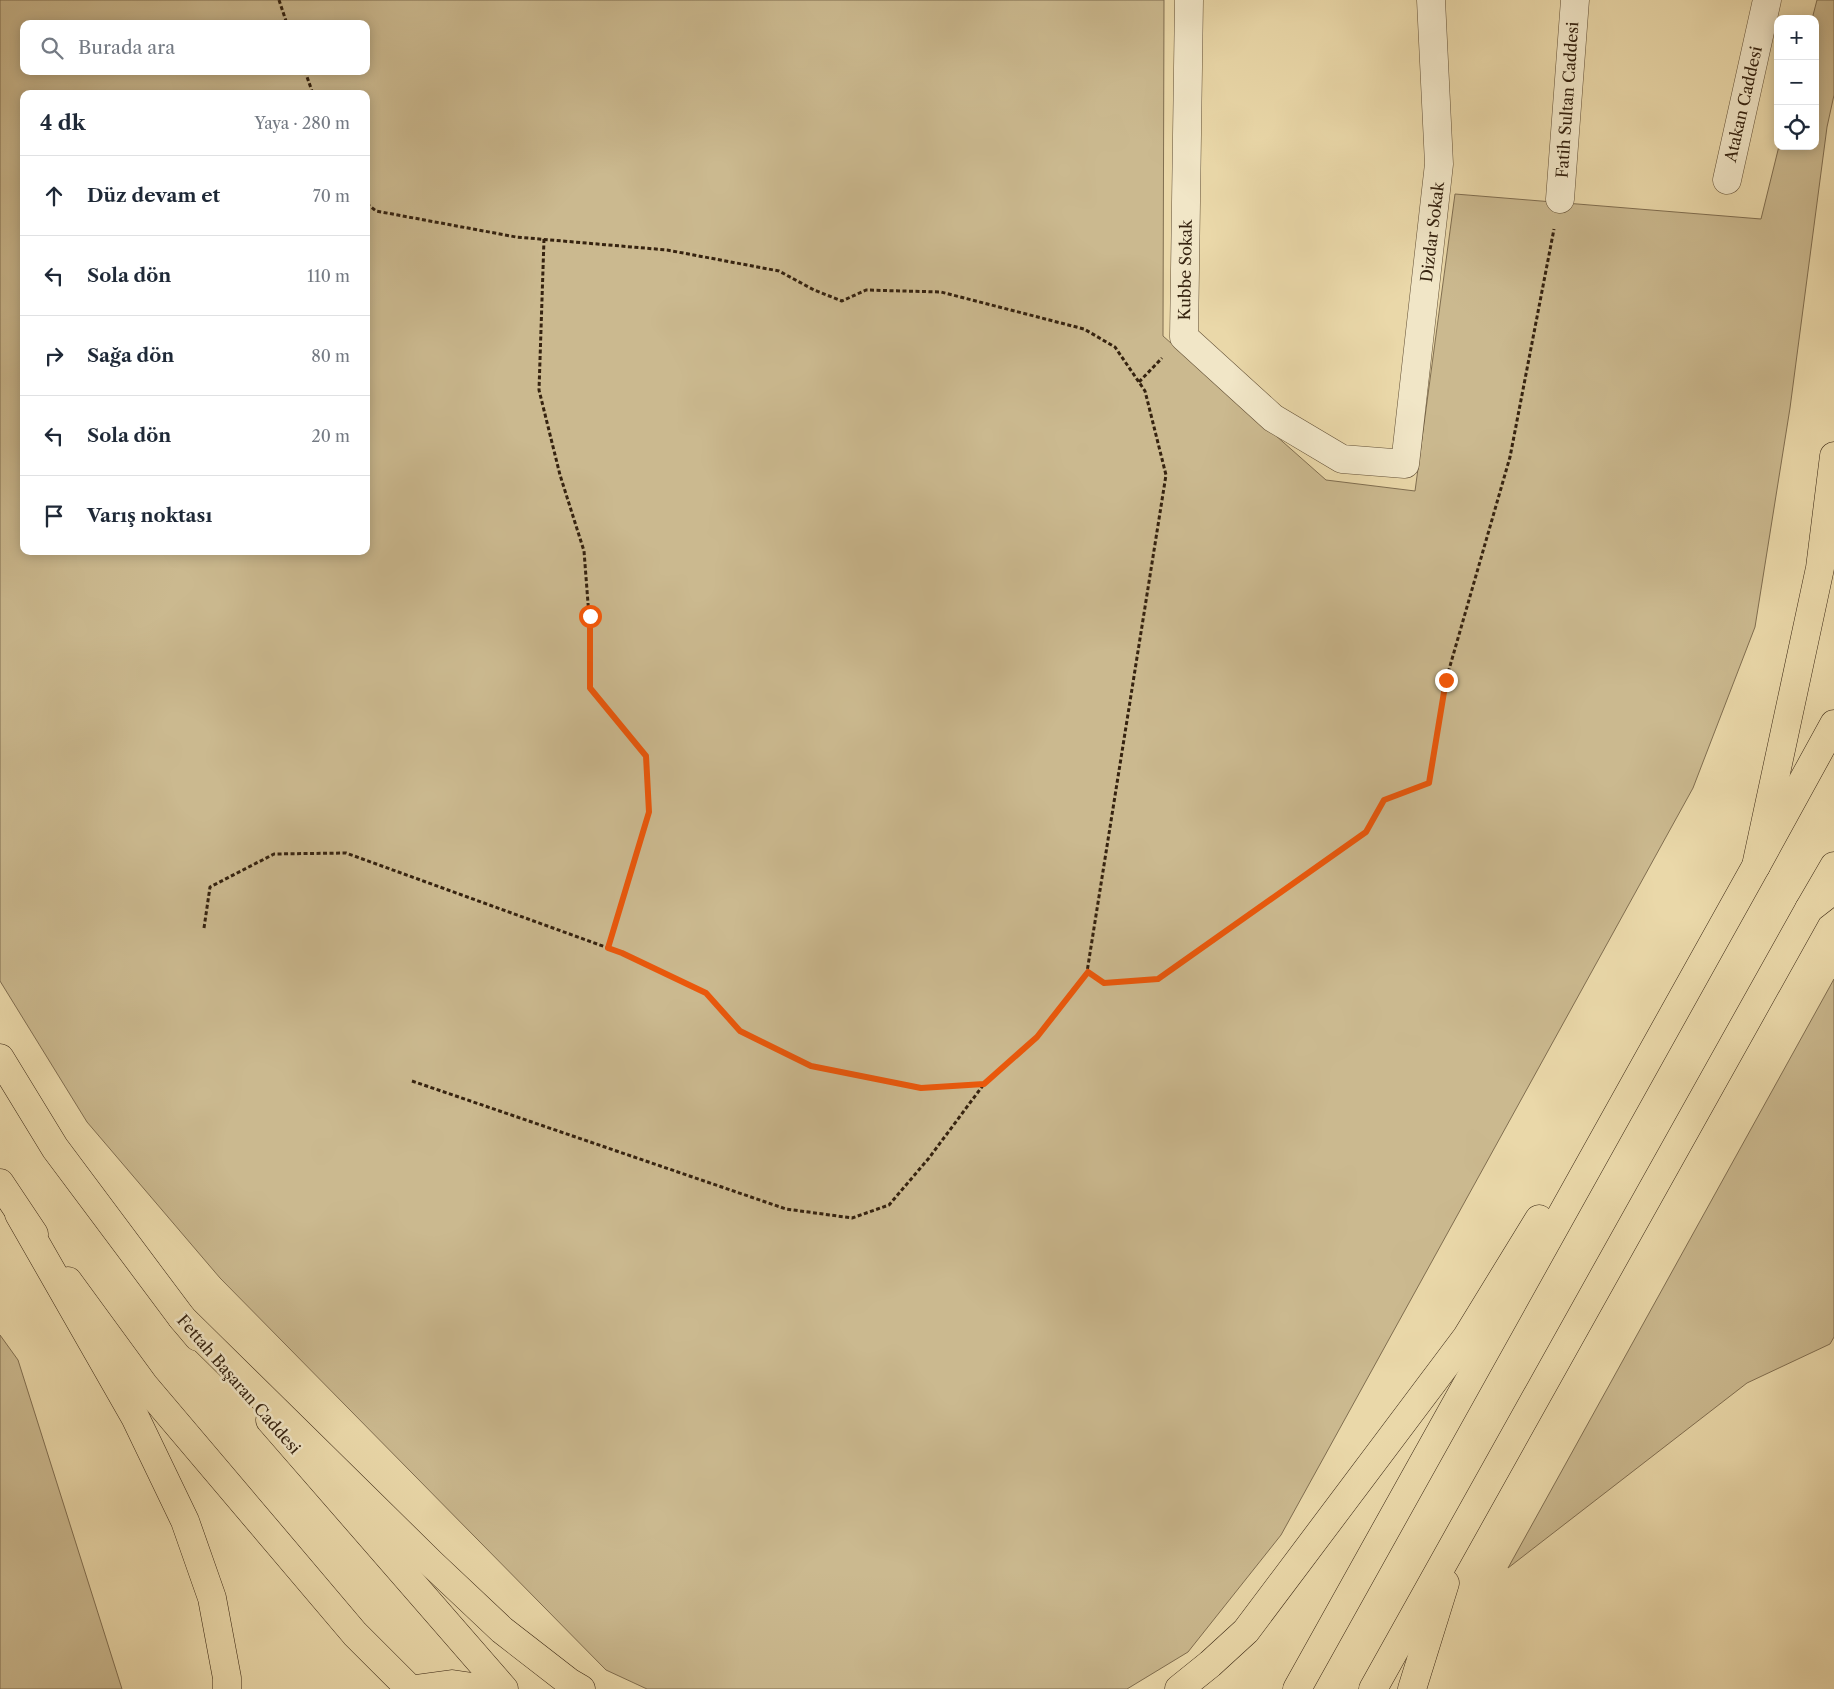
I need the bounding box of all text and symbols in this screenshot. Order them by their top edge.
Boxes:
map controls [1774,15,1819,150]
button: + [1774,15,1819,60]
search box [20,20,370,75]
street label: Fatih Sultan Caddesi [1552,21,1582,179]
icon: search [38,34,66,62]
text: Burada ara [78,36,175,59]
street label: Atakan Caddesi [1720,44,1766,165]
button: − [1774,60,1819,105]
button: locate [1774,105,1819,150]
text: 4 dk [40,110,86,135]
text: Yaya · 280 m [254,113,350,133]
street label: Dizdar Sokak [1416,180,1448,283]
icon: ahead [40,182,68,210]
text: Düz devam et [87,184,220,207]
text: 70 m [313,186,350,206]
street label: Kubbe Sokak [1174,219,1196,321]
icon: left [40,262,68,290]
text: Sola dön [87,264,171,287]
text: 110 m [307,266,350,286]
icon: right [40,342,68,370]
text: Sağa dön [87,344,174,367]
text: 80 m [311,346,350,366]
icon: left [40,422,68,450]
text: Sola dön [87,424,171,447]
text: 20 m [311,426,350,446]
icon: arrive [40,502,68,530]
text: Varış noktası [87,504,212,527]
route start [579,605,602,628]
route end [1435,669,1458,692]
street label: Fettah Başaran Caddesi [173,1310,305,1458]

